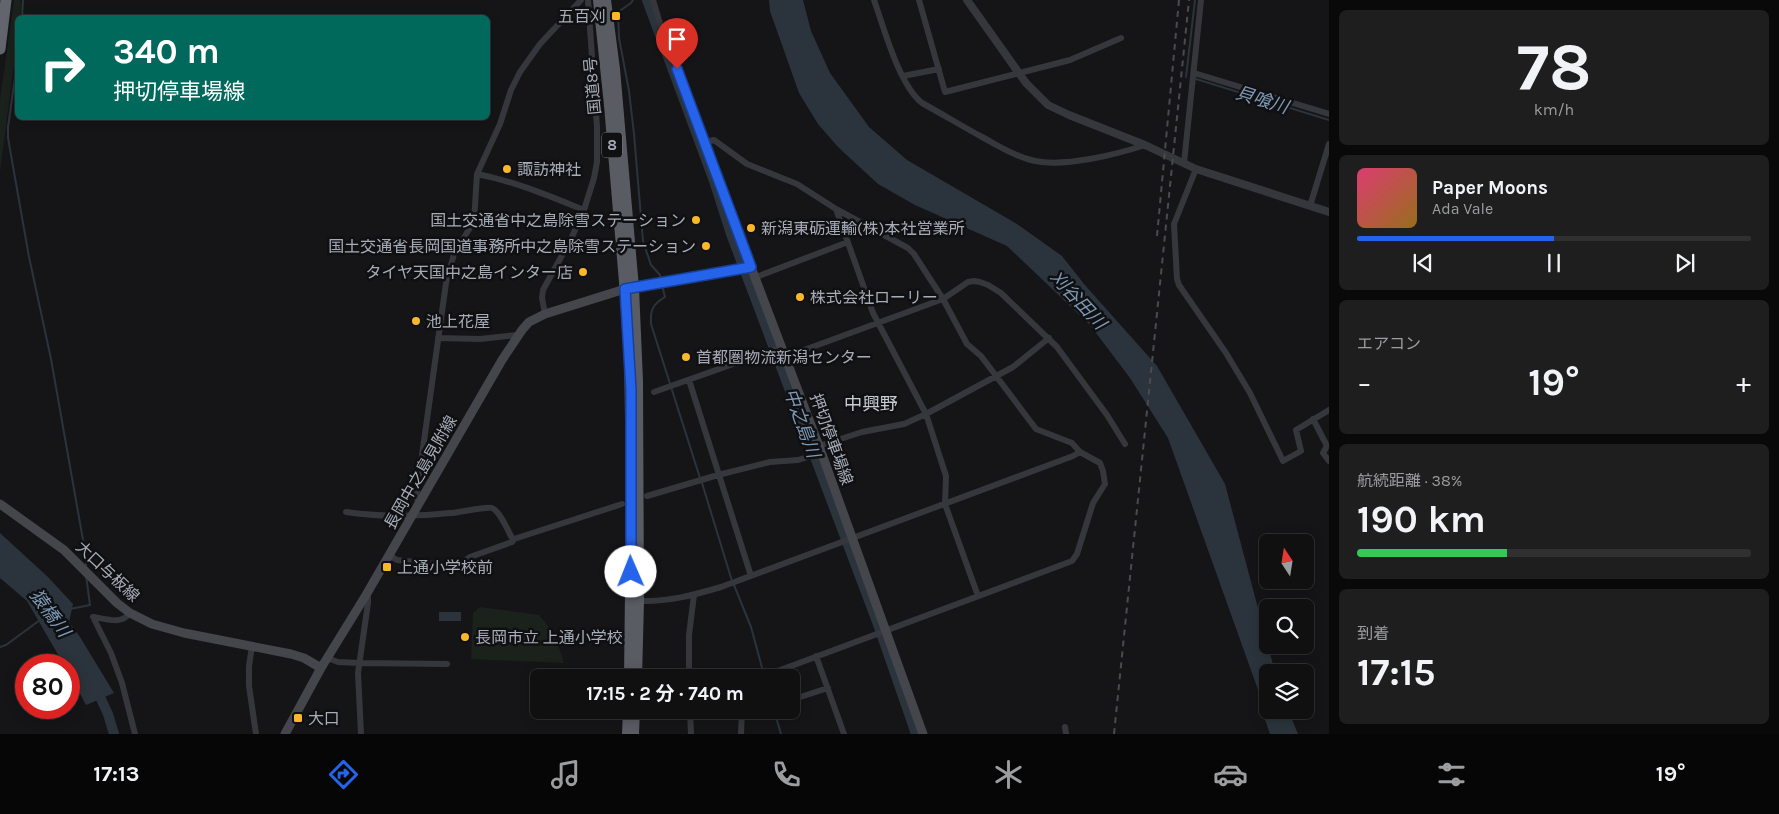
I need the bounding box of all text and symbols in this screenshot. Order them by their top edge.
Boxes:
place label: 五百刈 [558,7,606,26]
marker: 五百刈 [610,10,622,22]
pin [656,18,698,69]
icon: arrive [663,25,691,53]
text: 78 [1517,29,1591,105]
text: 340 m [113,31,220,72]
icon: right [30,35,95,100]
street label: 国道8号 [581,56,604,116]
text: 押切停車場線 [113,79,245,105]
water label: 貝喰川 [1233,82,1293,119]
text: km/h [1534,100,1574,119]
road number: 8 [602,132,622,158]
place label: 諏訪神社 [517,160,581,179]
marker: 諏訪神社 [501,163,513,175]
text: Paper Moons [1432,177,1548,199]
text: Ada Vale [1432,199,1493,218]
place label: 国土交通省中之島除雪ステーション [430,211,686,230]
marker: 国土交通省中之島除雪ステーション [690,214,702,226]
place label: 新潟東砺運輸(株)本社営業所 [761,219,964,238]
marker: 新潟東砺運輸(株)本社営業所 [745,222,757,234]
place label: 国土交通省長岡国道事務所中之島除雪ステーション [328,237,696,256]
marker: 国土交通省長岡国道事務所中之島除雪ステーション [700,240,712,252]
icon: previous [1409,249,1437,277]
icon: pause [1540,249,1568,277]
icon: next [1671,249,1699,277]
place label: タイヤ天国中之島インター店 [365,263,573,282]
marker: タイヤ天国中之島インター店 [577,266,589,278]
water label: 刈谷田川 [1045,266,1112,335]
place label: 株式会社ローリー [810,288,938,307]
marker: 株式会社ローリー [794,291,806,303]
place label: 池上花屋 [426,312,490,331]
marker: 池上花屋 [410,315,422,327]
text: エアコン [1357,334,1421,353]
place label: 首都圏物流新潟センター [696,348,872,367]
marker: 首都圏物流新潟センター [680,351,692,363]
text: 19° [1528,360,1580,405]
text: − [1357,366,1372,399]
text: + [1736,366,1751,399]
water label: 中之島川 [779,385,825,462]
street label: 押切停車場線 [806,391,857,488]
district label: 中興野 [844,393,898,415]
street label: 長岡中之島見附線 [380,412,461,532]
text: 航続距離 · 38% [1357,471,1462,490]
text: 190 km [1357,497,1486,542]
north arrow [1259,534,1314,589]
map controls [1259,534,1314,719]
street label: 大口与板線 [72,537,143,606]
position arrow [604,545,656,597]
place label: 上通小学校前 [397,558,493,577]
marker: 上通小学校前 [381,561,393,573]
water label: 猿橋川 [25,585,76,643]
button: search [1259,599,1314,654]
text: 到着 [1357,624,1389,643]
place label: 長岡市立 上通小学校 [475,628,623,647]
marker: 長岡市立 上通小学校 [459,631,471,643]
text: 17:15 [1357,650,1435,695]
speed limit sign: 80 [15,654,80,719]
button: layers [1259,664,1314,719]
text: 17:15 · 2 分 · 740 m [586,683,744,705]
place label: 大口 [308,709,340,728]
marker: 大口 [292,712,304,724]
icon: directions [326,757,361,792]
icon: music [548,757,583,792]
icon: phone [769,757,804,792]
icon: climate [991,757,1026,792]
icon: car [1213,757,1248,792]
icon: filters [1434,757,1469,792]
text: 17:13 [93,761,140,787]
text: 19° [1656,761,1686,787]

